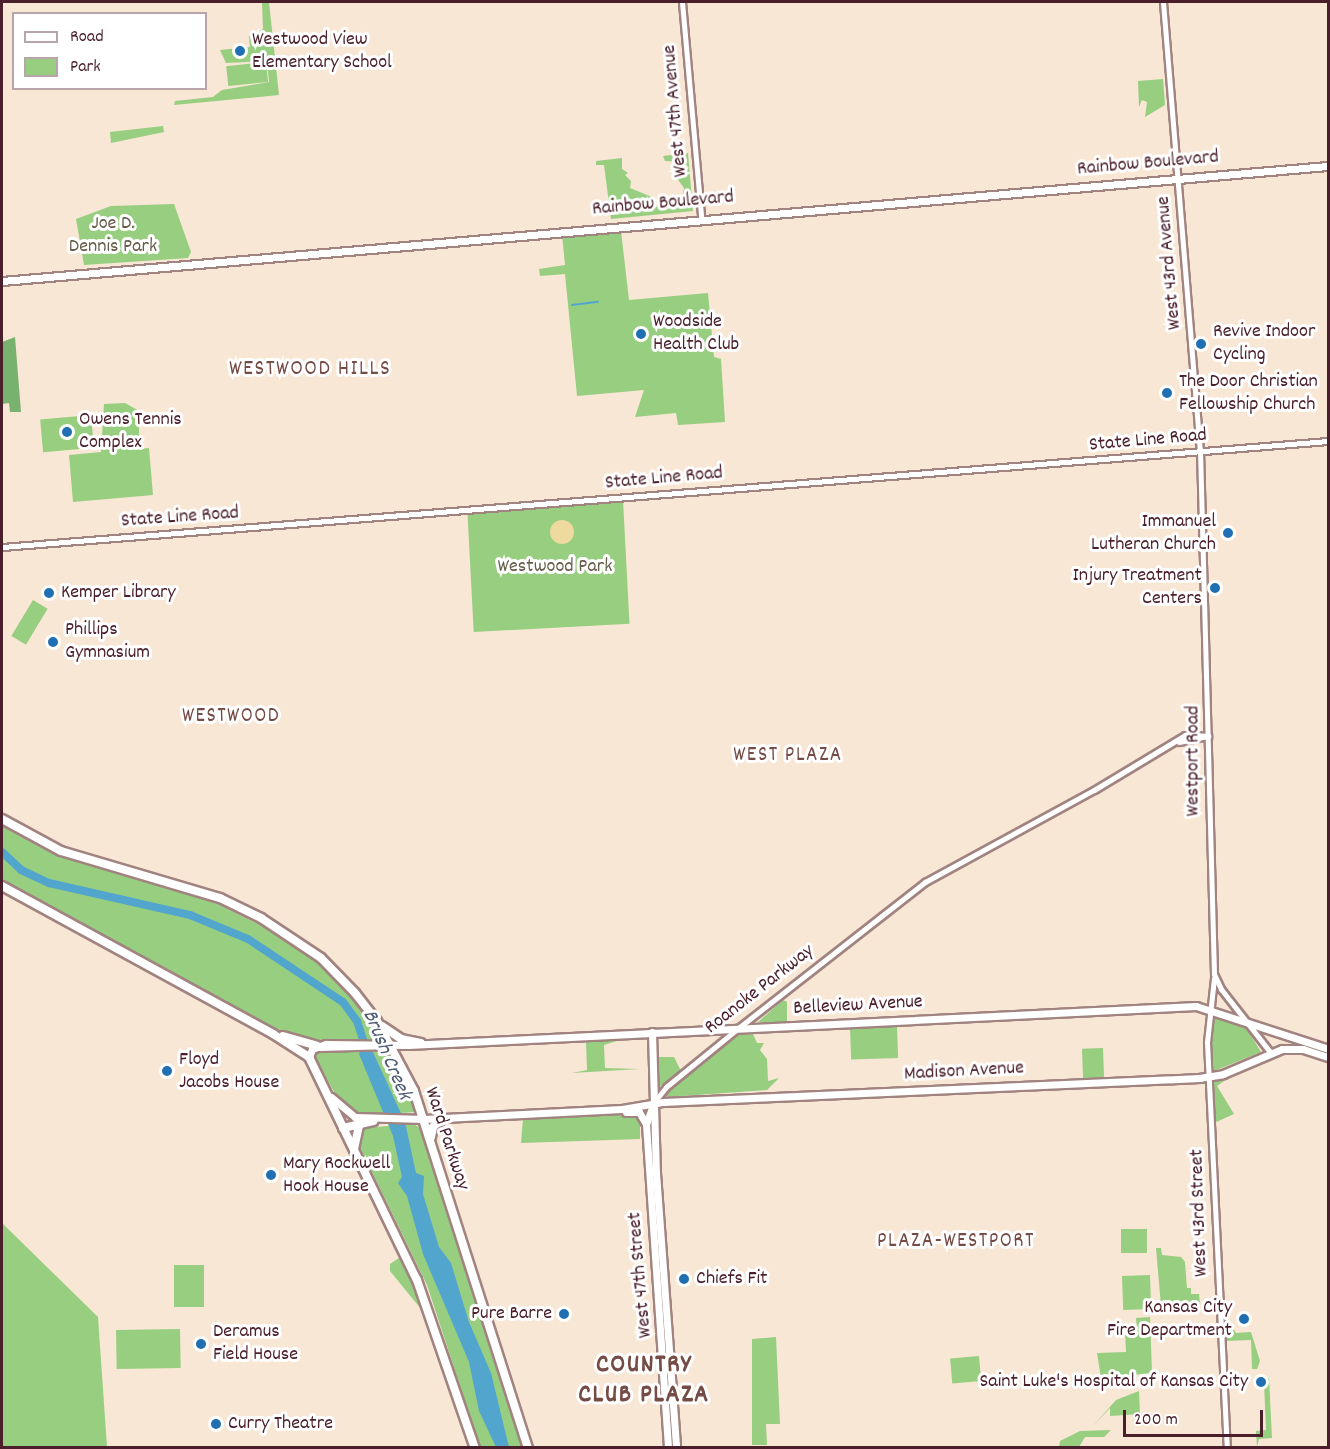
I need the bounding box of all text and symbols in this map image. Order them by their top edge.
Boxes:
legend [12,12,207,90]
text: Road [70,25,104,50]
place label: Westwood View Elementary School [252,28,392,75]
marker: Westwood View Elementary School [233,44,247,58]
street label: West 47th Avenue [658,44,694,178]
text: Park [70,55,101,80]
street label: Rainbow Boulevard [1076,146,1220,182]
street label: Rainbow Boulevard [591,186,735,222]
street label: West 43rd Avenue [1152,195,1188,331]
park label: Joe D. Dennis Park [69,212,157,259]
place label: Woodside Health Club [653,310,739,357]
place label: Revive Indoor Cycling [1213,320,1315,367]
marker: Woodside Health Club [634,327,648,341]
marker: Revive Indoor Cycling [1194,337,1208,351]
district label: WESTWOOD HILLS [229,357,391,383]
place label: The Door Christian Fellowship Church [1179,370,1318,417]
marker: The Door Christian Fellowship Church [1160,386,1174,400]
place label: Owens Tennis Complex [79,408,182,455]
street label: State Line Road [1088,424,1208,458]
marker: Owens Tennis Complex [60,425,74,439]
street label: State Line Road [604,462,724,496]
street label: State Line Road [120,502,240,534]
place label: Immanuel Lutheran Church [1091,510,1216,557]
marker: Immanuel Lutheran Church [1221,526,1235,540]
park label: Westwood Park [498,555,612,579]
place label: Injury Treatment Centers [1072,564,1202,611]
marker: Injury Treatment Centers [1206,579,1224,597]
place label: Kemper Library [61,581,176,605]
marker: Kemper Library [42,586,56,600]
place label: Phillips Gymnasium [65,618,150,665]
marker: Phillips Gymnasium [46,635,60,649]
district label: WESTWOOD [182,704,280,730]
street label: Westport Road [1182,706,1206,816]
district label: WEST PLAZA [733,743,843,769]
street label: Roanoke Parkway [701,940,819,1040]
street label: Belleview Avenue [793,991,923,1021]
water label: Brush Creek [356,1006,416,1104]
place label: Floyd Jacobs House [179,1048,279,1095]
street label: Madison Avenue [903,1057,1025,1087]
marker: Floyd Jacobs House [160,1064,174,1078]
street label: Ward Parkway [418,1085,474,1193]
street label: West 43rd Street [1186,1149,1214,1277]
place label: Mary Rockwell Hook House [283,1152,390,1199]
marker: Mary Rockwell Hook House [264,1168,278,1182]
street label: West 47th Street [624,1211,658,1339]
district label: PLAZA-WESTPORT [877,1229,1035,1255]
place label: Chiefs Fit [696,1267,767,1291]
marker: Chiefs Fit [677,1272,691,1286]
place label: Kansas City Fire Department [1107,1296,1232,1343]
place label: Pure Barre [471,1302,552,1326]
marker: Pure Barre [557,1307,571,1321]
marker: Kansas City Fire Department [1237,1312,1251,1326]
place label: Deramus Field House [213,1320,298,1367]
marker: Deramus Field House [194,1337,208,1351]
district label: COUNTRY CLUB PLAZA [578,1350,710,1412]
place label: Saint Luke's Hospital of Kansas City [979,1370,1248,1394]
marker: Saint Luke's Hospital of Kansas City [1252,1373,1270,1391]
scale bar [1126,1398,1266,1436]
text: 200 m [1134,1408,1178,1433]
place label: Curry Theatre [228,1412,333,1436]
marker: Curry Theatre [209,1417,223,1431]

